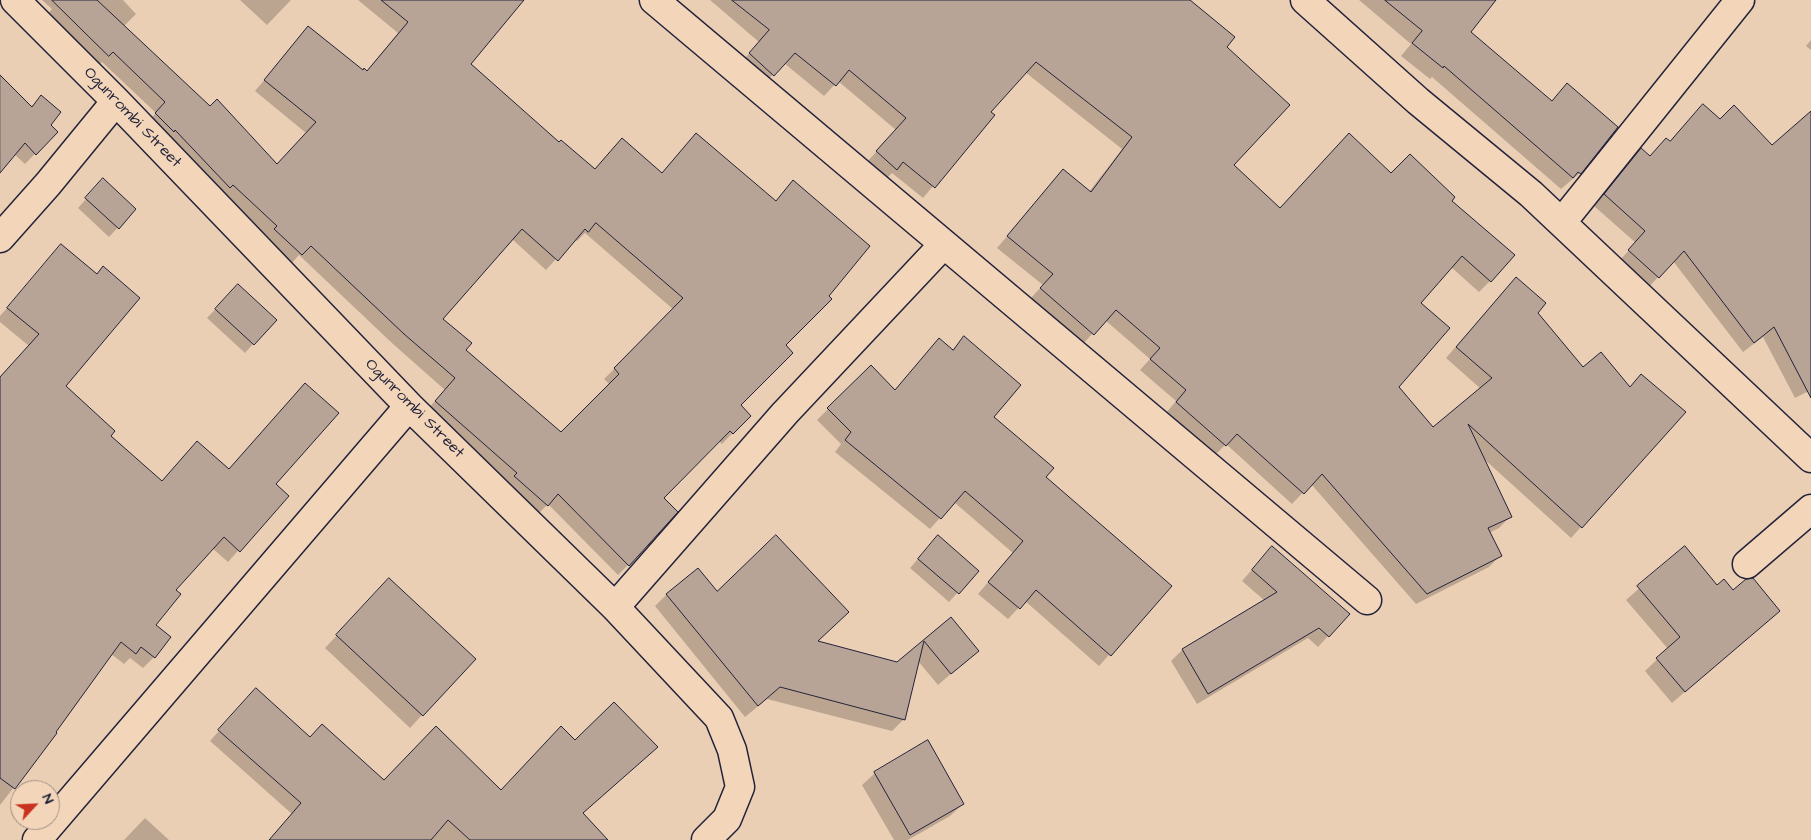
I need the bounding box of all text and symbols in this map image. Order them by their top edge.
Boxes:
street label: Ogunrombi Street [79,64,185,172]
street label: Ogunrombi Street [360,355,468,463]
north arrow [10,780,60,830]
text: N [37,791,59,807]

